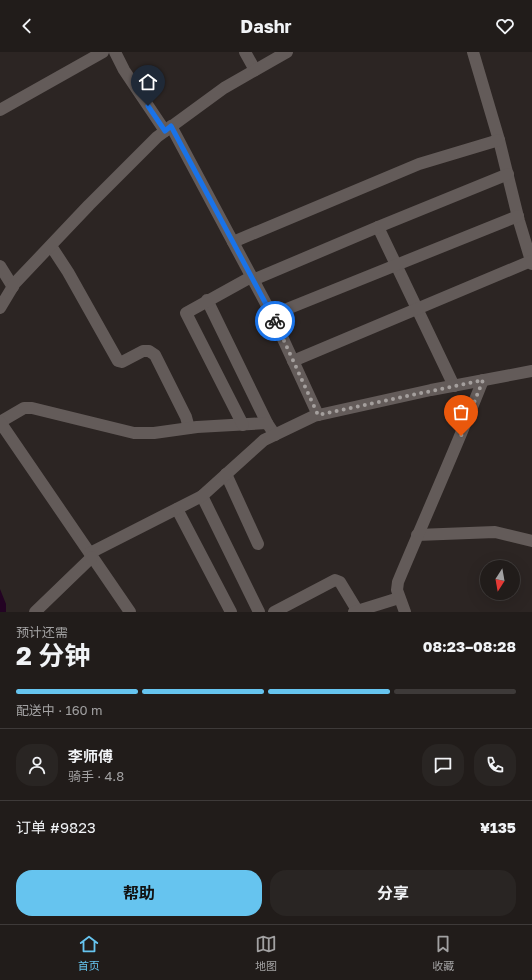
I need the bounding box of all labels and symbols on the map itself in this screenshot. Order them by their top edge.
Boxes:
pin [131,65,165,106]
courier [255,301,295,341]
pin [444,395,478,436]
north arrow [480,560,520,600]

